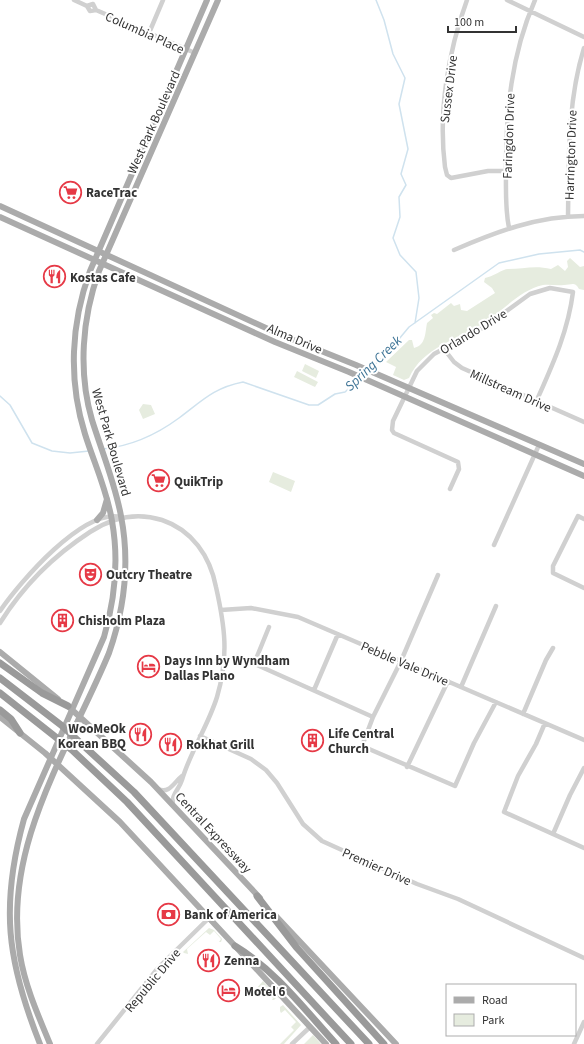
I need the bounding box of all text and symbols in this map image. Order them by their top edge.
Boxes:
street label: Columbia Place [102,8,187,58]
scale bar [448,8,516,34]
text: 100 m [454,14,484,31]
street label: Sussex Drive [436,54,462,124]
street label: West Park Boulevard [123,68,185,177]
street label: Faringdon Drive [499,93,519,179]
street label: Harrington Drive [560,110,582,200]
supermarket icon: RaceTrac [57,179,83,205]
place label: RaceTrac [86,184,137,202]
restaurant icon: Kostas Cafe [41,264,67,290]
place label: Kostas Cafe [70,269,136,287]
street label: Orlando Drive [437,305,510,359]
street label: Alma Drive [264,319,325,359]
water label: Spring Creek [341,331,407,396]
street label: Millstream Drive [467,365,554,417]
street label: West Park Boulevard [87,386,135,498]
supermarket icon: QuikTrip [146,468,172,494]
place label: QuikTrip [174,473,223,491]
theatre icon: Outcry Theatre [78,561,104,587]
place label: Outcry Theatre [106,566,193,584]
building icon: Chisholm Plaza [50,607,76,633]
place label: Chisholm Plaza [78,612,166,630]
street label: Pebble Vale Drive [358,637,451,691]
place label: Days Inn by Wyndham Dallas Plano [164,652,290,685]
hotel icon: Days Inn by Wyndham Dallas Plano [135,654,161,680]
place label: WooMeOk Korean BBQ [58,720,127,753]
restaurant icon: WooMeOk Korean BBQ [128,722,154,748]
place label: Life Central Church [328,725,394,758]
building icon: Life Central Church [299,727,325,753]
restaurant icon: Rokhat Grill [158,731,184,757]
place label: Rokhat Grill [186,736,255,754]
street label: Central Expressway [171,788,256,877]
street label: Premier Drive [339,844,414,890]
bank icon: Bank of America [156,901,182,927]
place label: Bank of America [184,906,277,924]
street label: Republic Drive [121,945,185,1016]
restaurant icon: Zenna [196,947,222,973]
place label: Zenna [224,952,259,970]
hotel icon: Motel 6 [216,978,242,1004]
place label: Motel 6 [244,983,286,1001]
legend [446,984,576,1036]
text: Road [482,992,508,1009]
text: Park [482,1012,504,1029]

